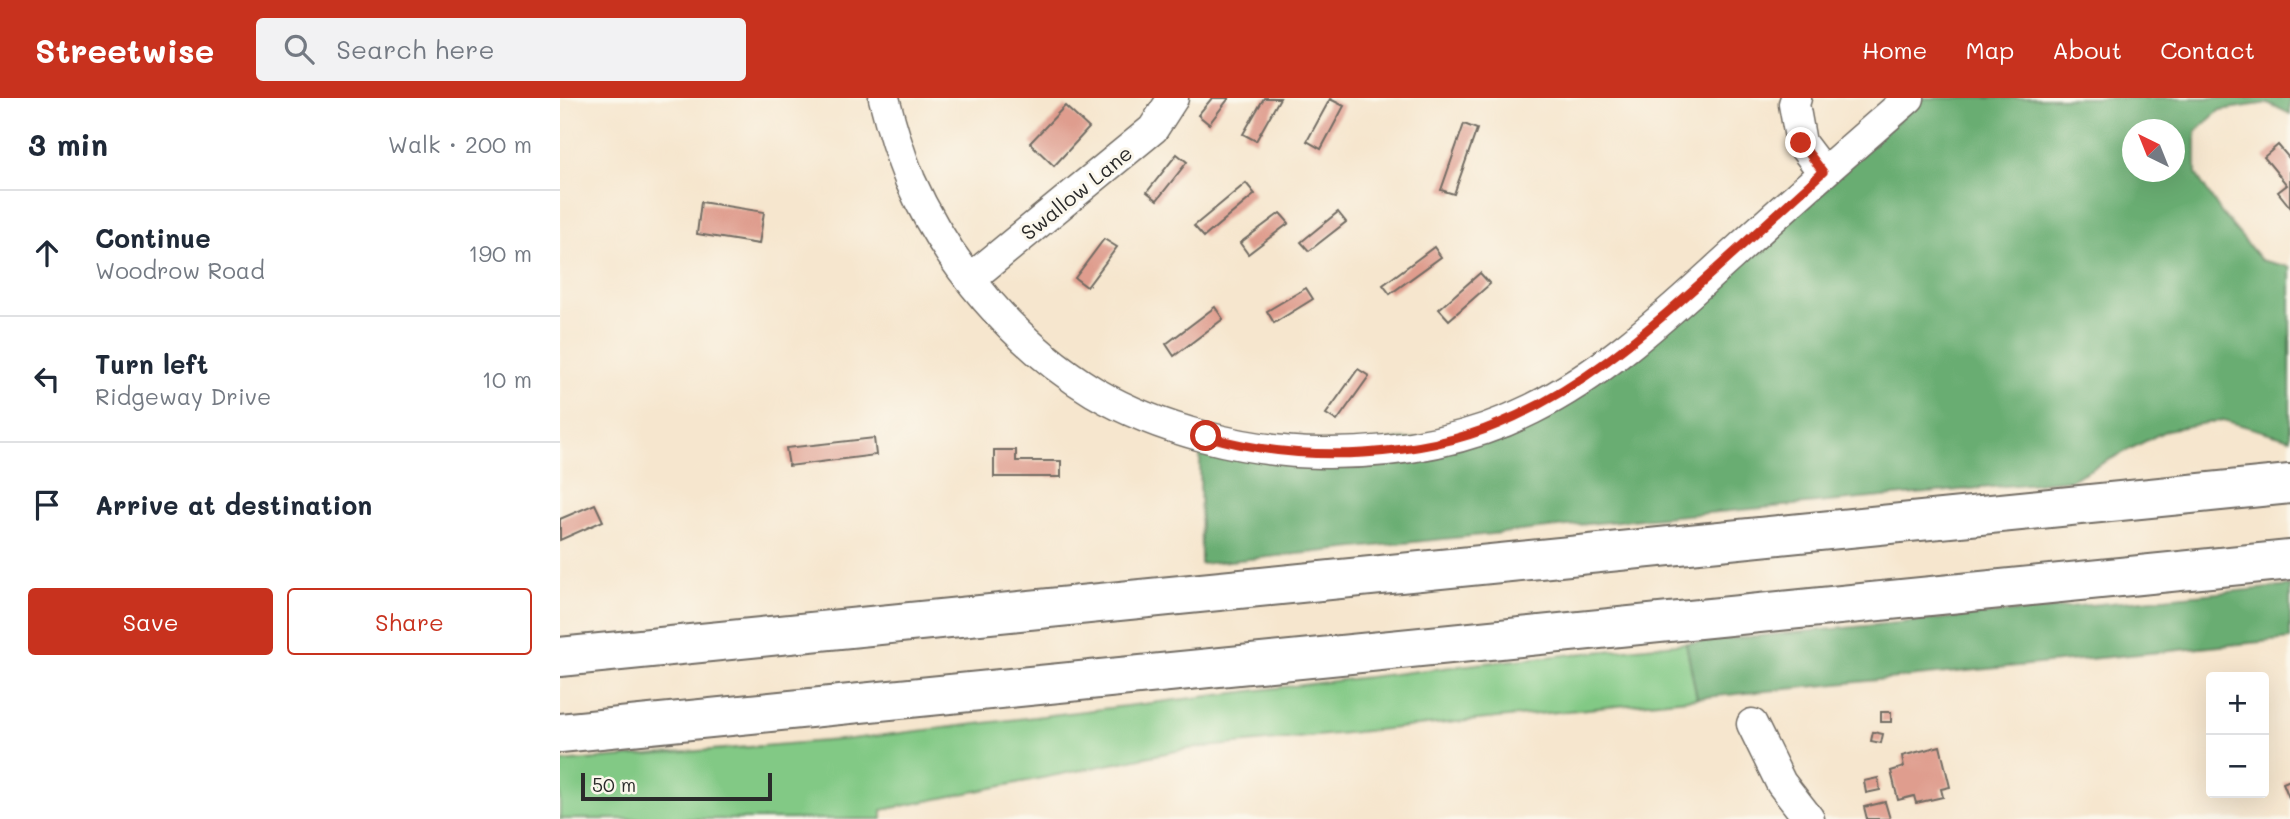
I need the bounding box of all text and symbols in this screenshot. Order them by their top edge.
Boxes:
search box [256,18,746,81]
text: Streetwise [35,28,214,71]
icon: search [280,30,318,68]
text: Search here [336,32,495,66]
text: Home [1862,34,1927,65]
text: Map [1965,34,2014,65]
text: About [2052,34,2122,65]
text: Contact [2160,34,2255,65]
north arrow [2122,119,2185,182]
text: 3 min [28,124,108,164]
route end [1785,127,1816,158]
text: Walk · 200 m [388,129,532,159]
street label: Swallow Lane [1015,139,1137,245]
text: Continue [95,221,211,255]
icon: ahead [28,234,66,272]
text: 190 m [468,238,532,268]
text: Woodrow Road [95,255,265,285]
text: Turn left [95,347,208,381]
icon: left [28,360,66,398]
text: 10 m [482,364,532,394]
text: Ridgeway Drive [95,381,271,411]
route start [1190,420,1221,451]
icon: arrive [28,486,66,524]
text: Arrive at destination [95,488,372,522]
button: Save [28,588,273,655]
button: Share [287,588,532,655]
map controls [2206,672,2269,798]
button: + [2206,672,2269,735]
button: − [2206,735,2269,798]
scale bar [581,770,772,802]
text: 50 m [592,772,636,797]

